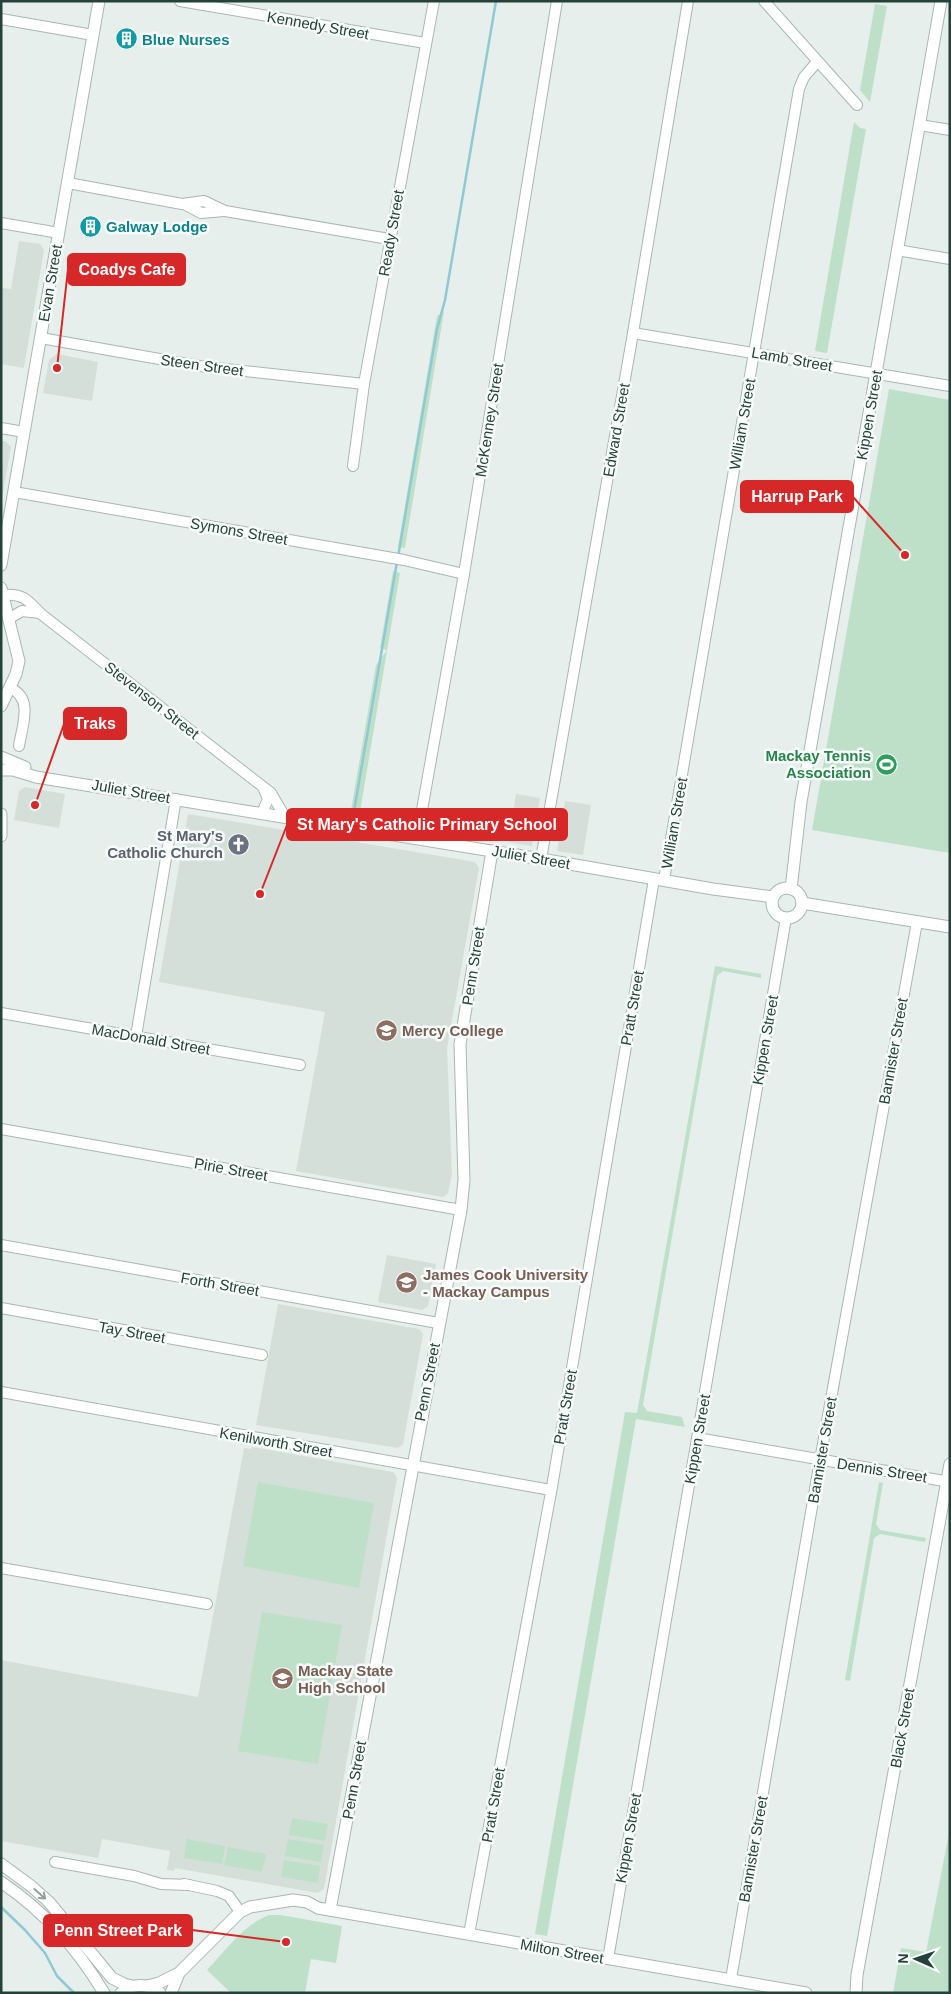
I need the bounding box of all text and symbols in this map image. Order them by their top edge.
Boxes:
street label: Kennedy Street [266,8,371,42]
building icon: Blue Nurses [114,27,138,51]
place label: Blue Nurses [142,31,230,48]
street label: Ready Street [375,188,407,278]
building icon: Galway Lodge [78,214,102,238]
place label: Galway Lodge [106,218,208,235]
street label: Evan Street [35,242,65,323]
callout: Coadys Cafe [68,254,185,285]
text: Coadys Cafe [79,261,176,278]
street label: Lamb Street [750,344,835,375]
street label: Steen Street [160,351,245,379]
street label: McKenney Street [472,361,507,478]
street label: Kippen Street [853,368,885,461]
street label: William Street [726,376,759,471]
street label: Edward Street [599,381,633,478]
callout: Harrup Park [741,481,853,512]
text: Harrup Park [751,488,843,505]
street label: Symons Street [189,514,290,548]
street label: Stevenson Street [101,658,203,743]
callout: Traks [64,708,126,739]
text: Traks [74,715,116,732]
place label: Mackay Tennis Association [765,747,871,781]
sports icon: Mackay Tennis Association [875,752,899,776]
street label: William Street [658,775,691,870]
street label: Juliet Street [91,776,172,806]
callout: St Mary's Catholic Primary School [287,809,567,840]
text: St Mary's Catholic Primary School [297,816,557,833]
place label: St Mary's Catholic Church [107,827,223,861]
church icon: St Mary's Catholic Church [227,832,251,856]
street label: Juliet Street [491,842,572,872]
street label: Penn Street [458,925,488,1006]
street label: Pratt Street [617,968,647,1047]
street label: Kippen Street [749,993,781,1086]
street label: Bannister Street [875,996,911,1105]
school or university icon: Mercy College [374,1018,398,1042]
street label: MacDonald Street [90,1020,212,1058]
place label: Mercy College [402,1022,504,1039]
street label: Pirie Street [193,1154,270,1184]
place label: James Cook University - Mackay Campus [423,1266,589,1300]
street label: Forth Street [180,1269,261,1299]
school or university icon: James Cook University - Mackay Campus [395,1271,419,1295]
street label: Tay Street [97,1318,168,1346]
street label: Penn Street [411,1341,443,1423]
street label: Pratt Street [550,1367,580,1446]
street label: Kippen Street [681,1392,713,1485]
street label: Bannister Street [804,1395,840,1504]
street label: Kenilworth Street [218,1424,335,1460]
street label: Dennis Street [836,1454,929,1486]
place label: Mackay State High School [298,1662,393,1696]
school or university icon: Mackay State High School [270,1667,294,1691]
street label: Black Street [887,1686,918,1769]
street label: Penn Street [339,1739,369,1820]
street label: Pratt Street [478,1765,508,1844]
street label: Kippen Street [612,1791,644,1884]
street label: Bannister Street [735,1794,771,1903]
one-way arrow [33,1888,46,1900]
callout: Penn Street Park [44,1915,192,1946]
text: Penn Street Park [54,1922,182,1939]
north arrow [891,1934,941,1984]
street label: Milton Street [519,1935,606,1967]
text: N [895,1953,911,1964]

